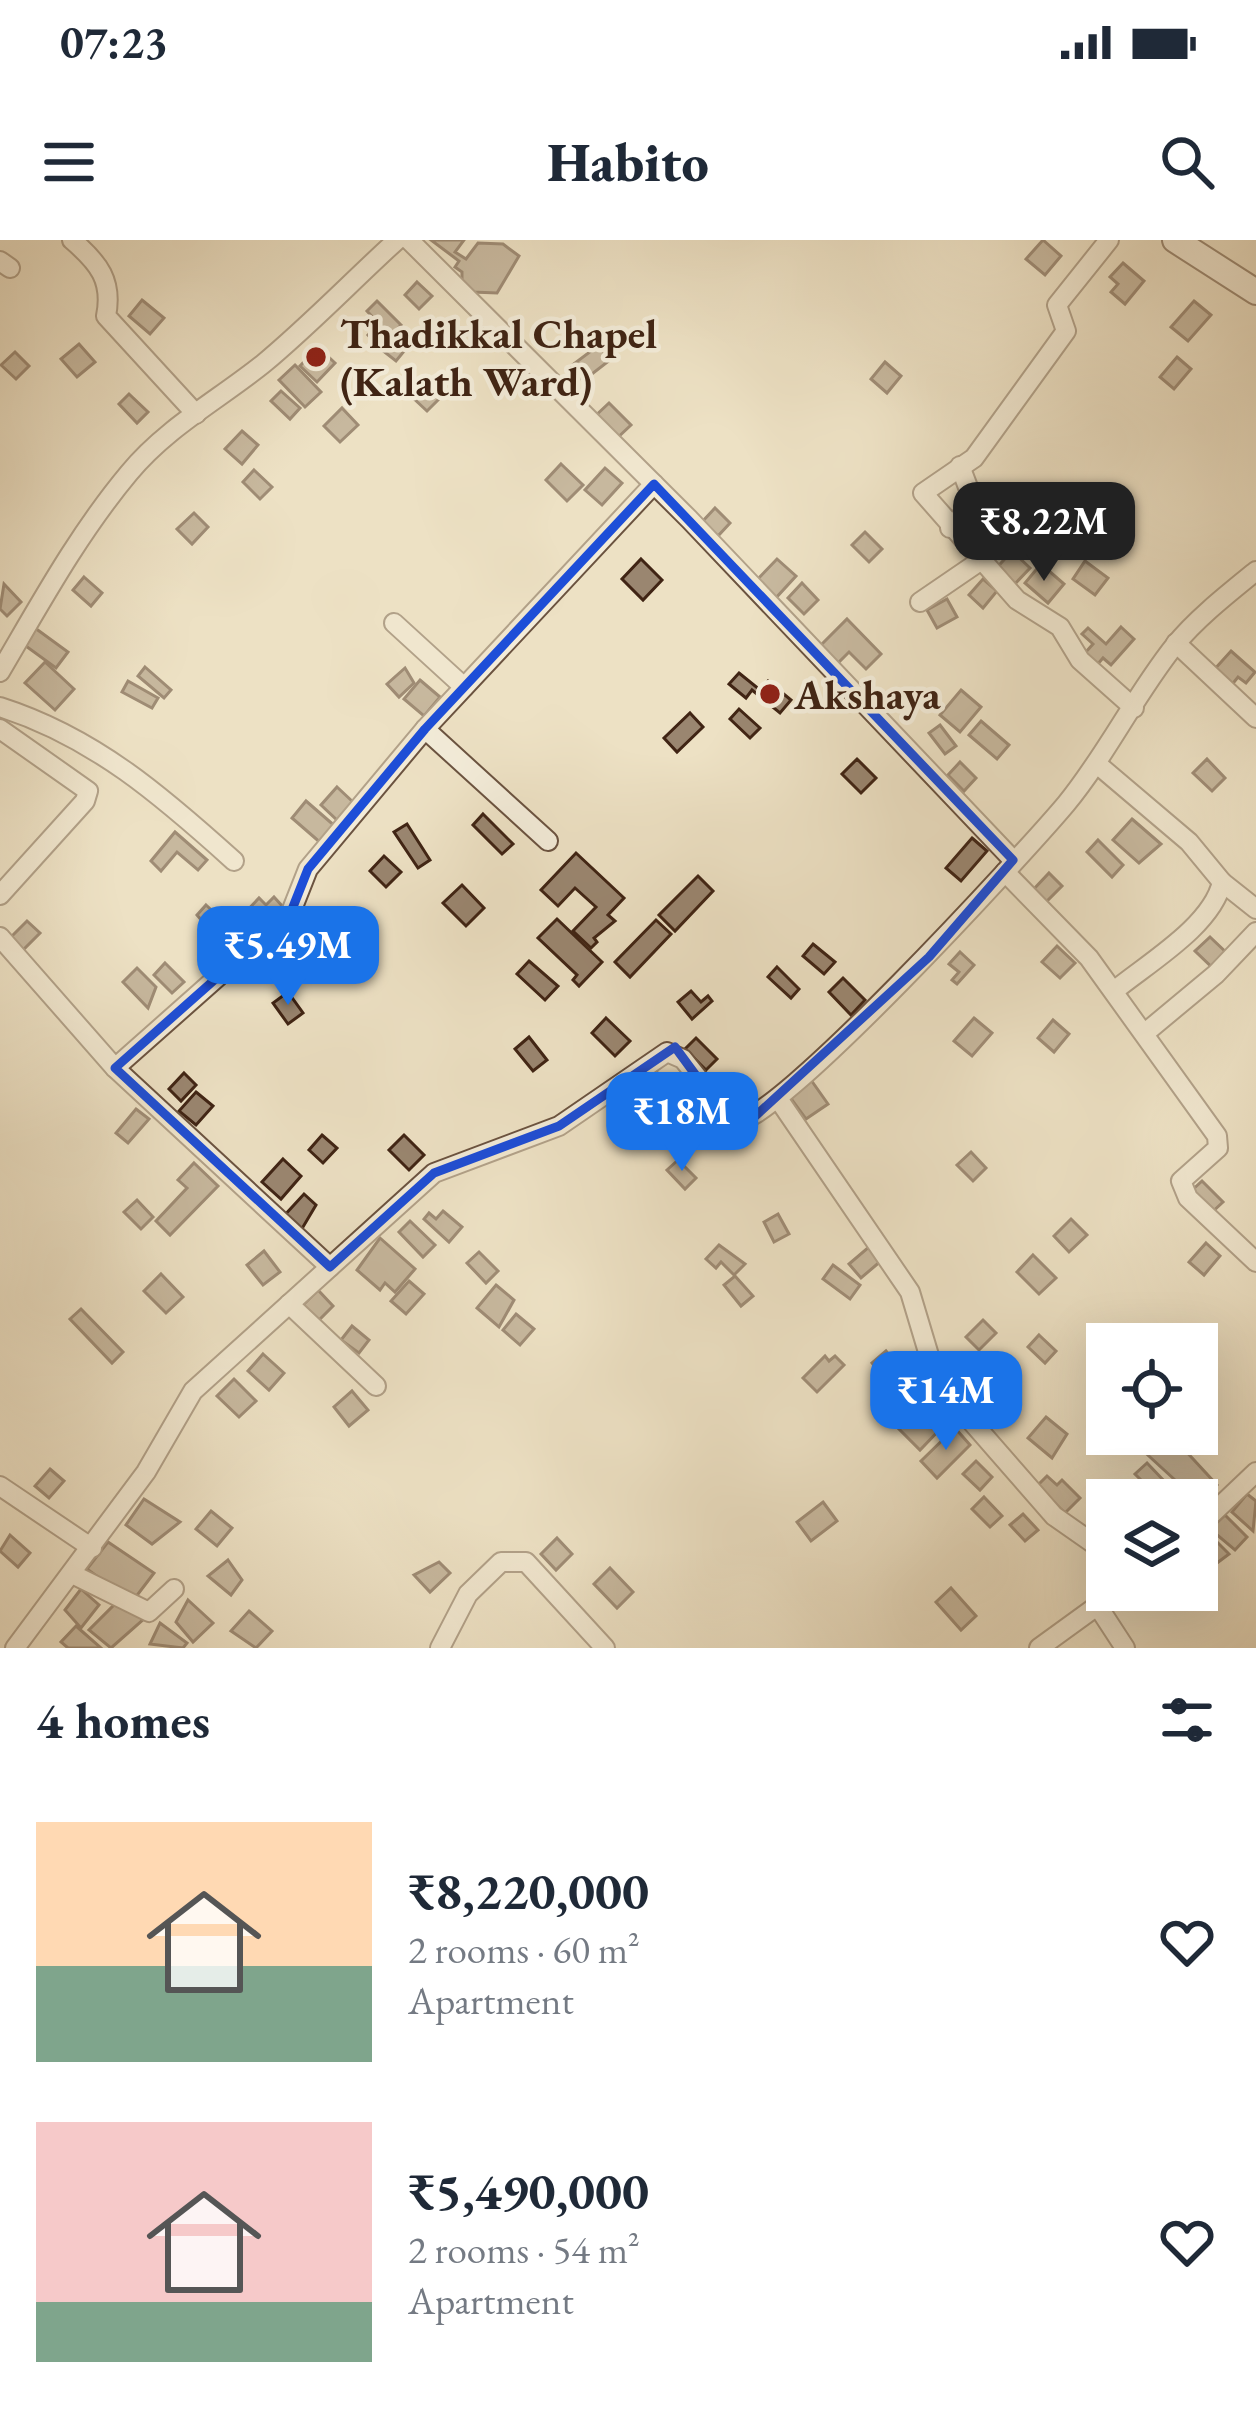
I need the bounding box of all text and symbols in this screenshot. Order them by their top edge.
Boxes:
text: 07:23 [60,13,168,71]
text: Habito [547,127,709,197]
icon: menu [36,129,102,195]
icon: search [1154,129,1220,195]
place label: Thadikkal Chapel (Kalath Ward) [340,306,657,409]
marker: Thadikkal Chapel (Kalath Ward) [303,344,329,370]
pin: ₹8.22M [946,482,1142,584]
text: ₹8.22M [980,495,1108,546]
place label: Akshaya [793,667,941,722]
marker: Akshaya [757,681,783,707]
pin: ₹5.49M [190,906,386,1008]
text: ₹5.49M [224,919,352,970]
pin: ₹18M [611,1072,753,1174]
text: ₹18M [633,1085,731,1136]
map controls [1086,1323,1218,1611]
button: locate [1086,1323,1218,1455]
pin: ₹14M [875,1351,1017,1453]
text: ₹14M [897,1364,995,1415]
button: layers [1086,1479,1218,1611]
text: 4 homes [36,1687,210,1753]
icon: filters [1154,1687,1220,1753]
text: ₹8,220,000 [408,1858,649,1924]
icon: home [132,1870,276,2014]
icon: heart [1154,1909,1220,1975]
text: 2 rooms · 60 m² [408,1924,640,1975]
text: Apartment [408,1975,574,2026]
text: ₹5,490,000 [408,2158,649,2224]
icon: home [132,2170,276,2314]
icon: heart [1154,2209,1220,2275]
text: 2 rooms · 54 m² [408,2224,640,2275]
text: Apartment [408,2275,574,2326]

